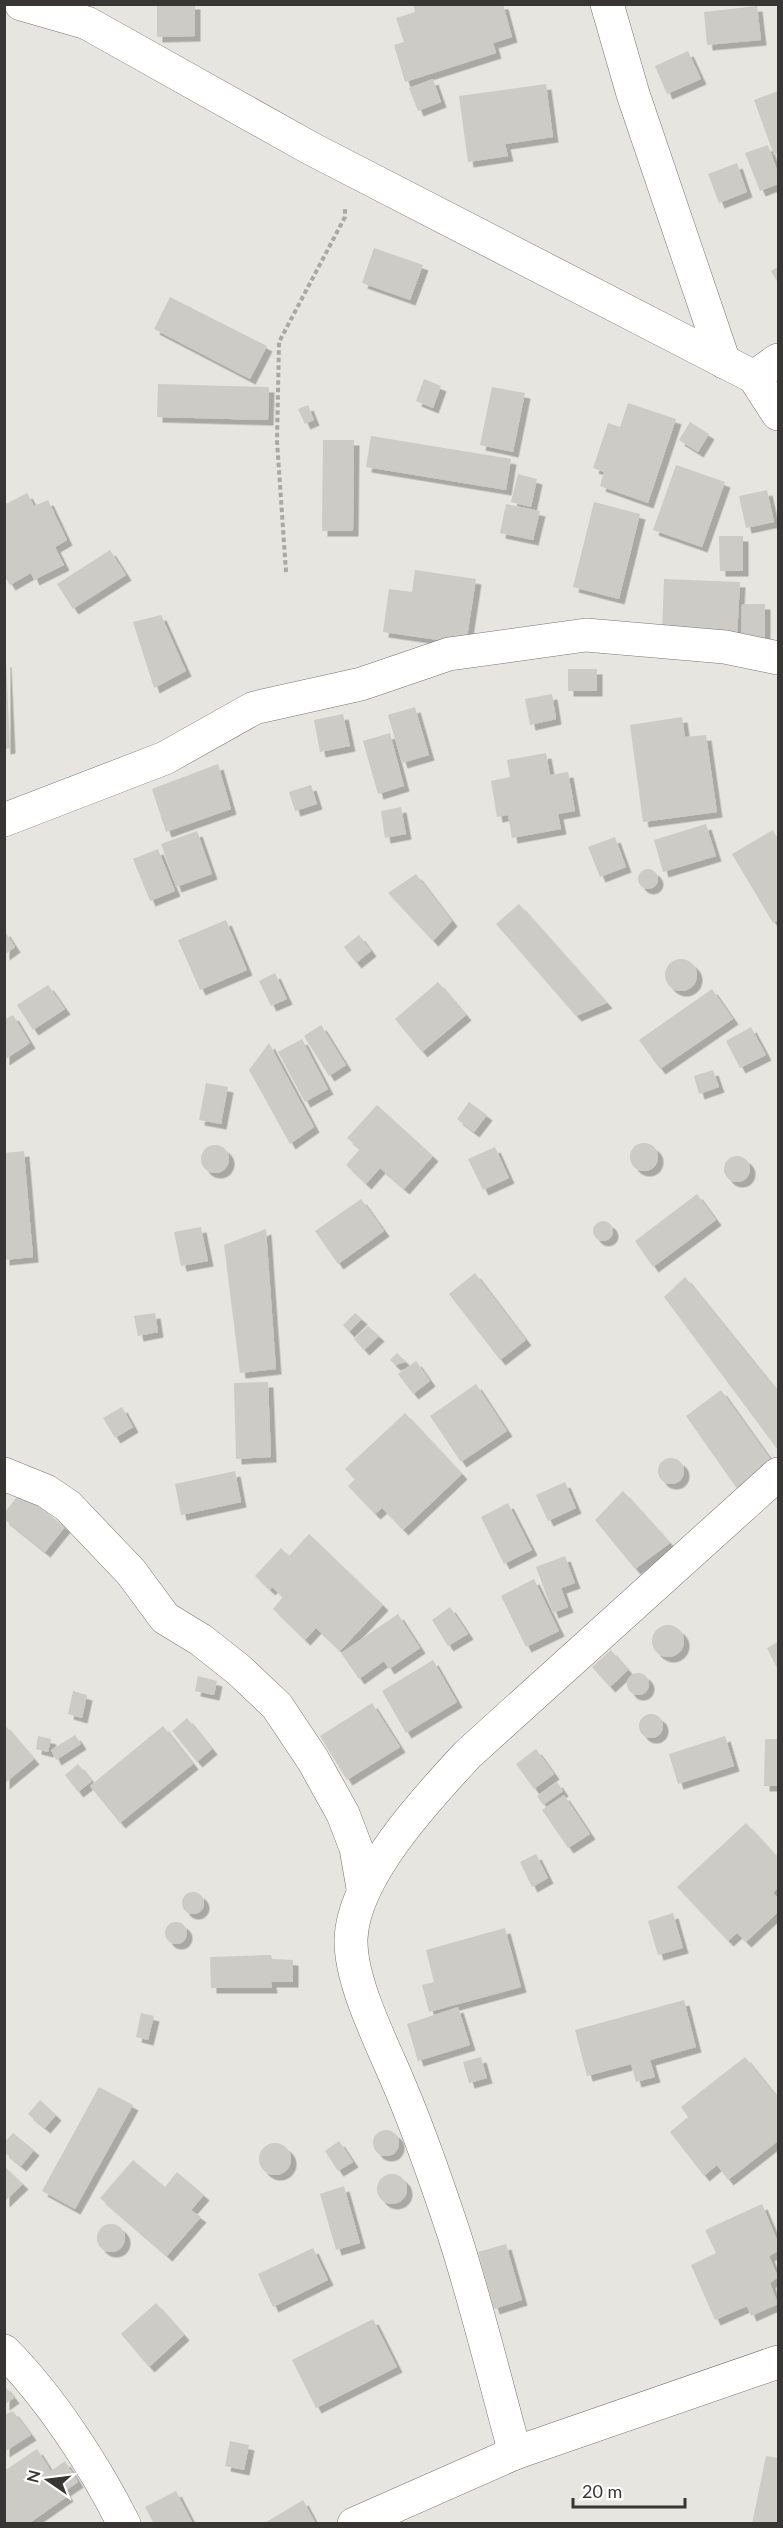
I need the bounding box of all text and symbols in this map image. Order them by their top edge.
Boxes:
north arrow [18,2450,78,2510]
text: N [22,2468,44,2485]
scale bar [573,2471,686,2509]
text: 20 m [582,2480,622,2502]

